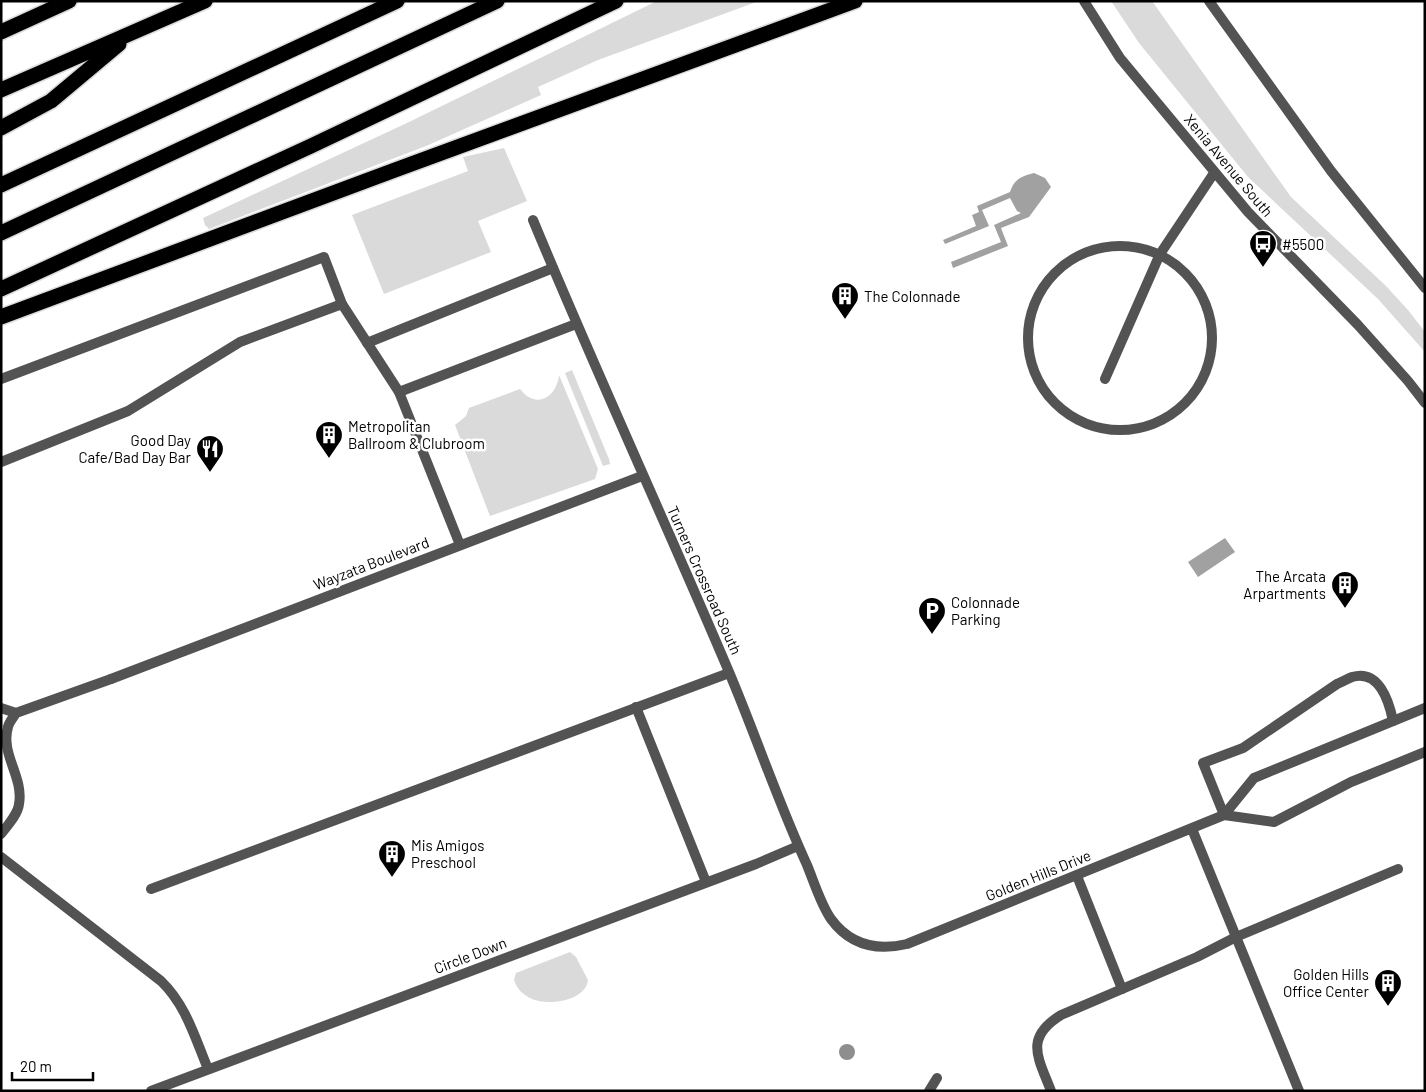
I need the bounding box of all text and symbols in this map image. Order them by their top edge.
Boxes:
street label: Xenia Avenue South [1181,110,1277,220]
bus stop icon: #5500 [1248,229,1278,268]
place label: #5500 [1282,235,1324,253]
building icon: The Colonnade [830,281,860,320]
place label: The Colonnade [864,287,960,305]
place label: Metropolitan Ballroom & Clubroom [348,417,485,452]
building icon: Metropolitan Ballroom & Clubroom [314,420,344,459]
place label: Good Day Cafe/Bad Day Bar [78,431,192,466]
restaurant icon: Good Day Cafe/Bad Day Bar [195,434,225,473]
street label: Turners Crossroad South [664,503,746,657]
street label: Wayzata Boulevard [311,533,431,593]
place label: The Arcata Arpartments [1243,567,1326,602]
building icon: The Arcata Arpartments [1330,570,1360,609]
place label: Colonnade Parking [951,593,1020,628]
parking icon: Colonnade Parking [917,596,947,635]
place label: Mis Amigos Preschool [411,836,485,871]
building icon: Mis Amigos Preschool [377,839,407,878]
street label: Golden Hills Drive [983,846,1093,904]
street label: Circle Down [431,933,509,977]
place label: Golden Hills Office Center [1283,965,1370,1000]
building icon: Golden Hills Office Center [1373,968,1403,1007]
scale bar [12,1050,94,1082]
text: 20 m [20,1057,52,1075]

